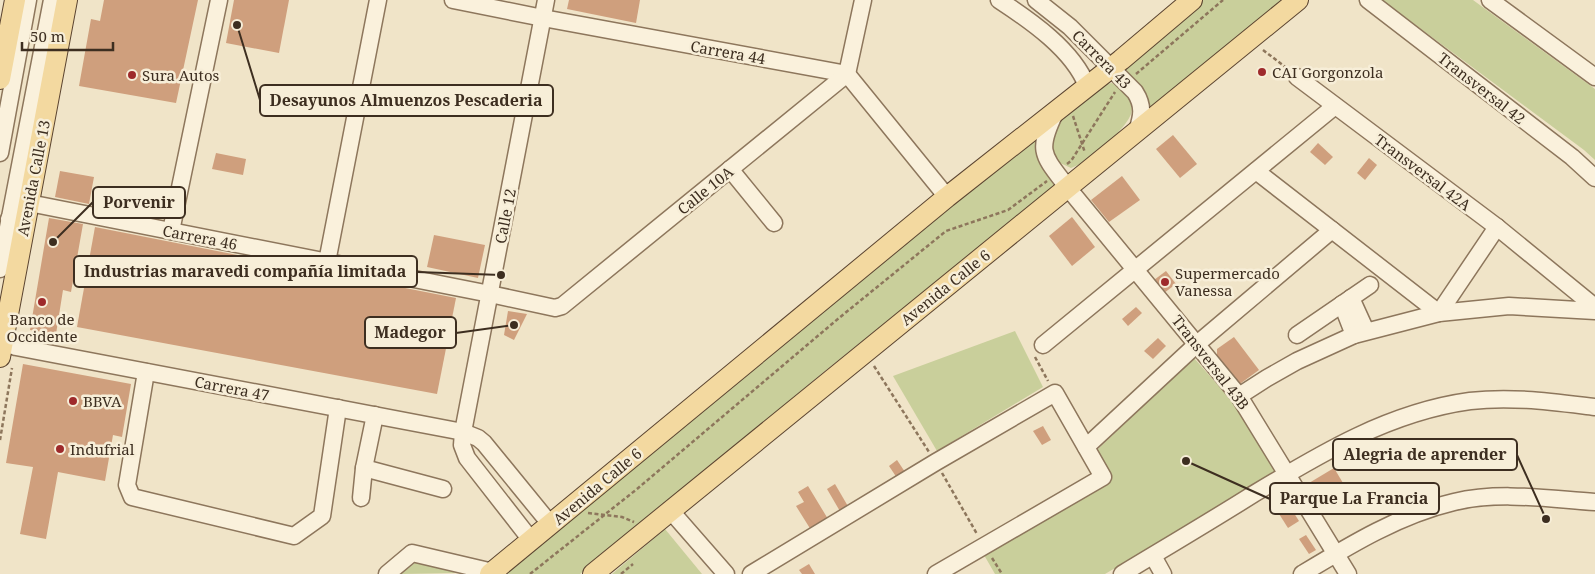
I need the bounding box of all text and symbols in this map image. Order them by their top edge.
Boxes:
scale bar [22,20,114,52]
street label: Carrera 43 [1068,25,1136,93]
text: 50 m [30,26,65,46]
street label: Carrera 44 [689,36,768,69]
street label: Transversal 42 [1434,48,1530,128]
place label: CAI Gorgonzola [1272,62,1383,82]
place label: Sura Autos [142,65,220,85]
marker: CAI Gorgonzola [1256,66,1268,78]
marker: Sura Autos [126,69,138,81]
callout: Desayunos Almuenzos Pescaderia [260,85,553,116]
text: Desayunos Almuenzos Pescaderia [269,89,543,111]
street label: Avenida Calle 13 [12,118,54,238]
street label: Transversal 42A [1371,129,1476,215]
street label: Calle 10A [673,161,737,219]
callout: Porvenir [93,187,185,218]
street label: Calle 12 [490,187,520,245]
text: Porvenir [103,191,176,213]
street label: Carrera 46 [161,220,239,254]
street label: Avenida Calle 6 [896,245,994,329]
callout: Industrias maravedi compañía limitada [74,256,417,287]
text: Industrias maravedi compañía limitada [84,260,407,282]
place label: Supermercado Vanessa [1175,263,1280,300]
marker: Supermercado Vanessa [1159,276,1171,288]
marker: Banco de Occidente [36,296,48,308]
place label: Banco de Occidente [7,309,77,346]
street label: Transversal 43B [1168,311,1254,413]
callout: Madegor [365,317,456,348]
text: Madegor [374,321,446,343]
street label: Carrera 47 [193,371,271,405]
place label: BBVA [83,391,122,411]
marker: BBVA [67,395,79,407]
place label: Indufrial [70,439,135,459]
callout: Alegria de aprender [1333,439,1517,470]
marker: Indufrial [54,443,66,455]
street label: Avenida Calle 6 [549,443,645,529]
text: Alegria de aprender [1343,443,1507,465]
callout: Parque La Francia [1270,483,1439,514]
text: Parque La Francia [1280,487,1429,509]

